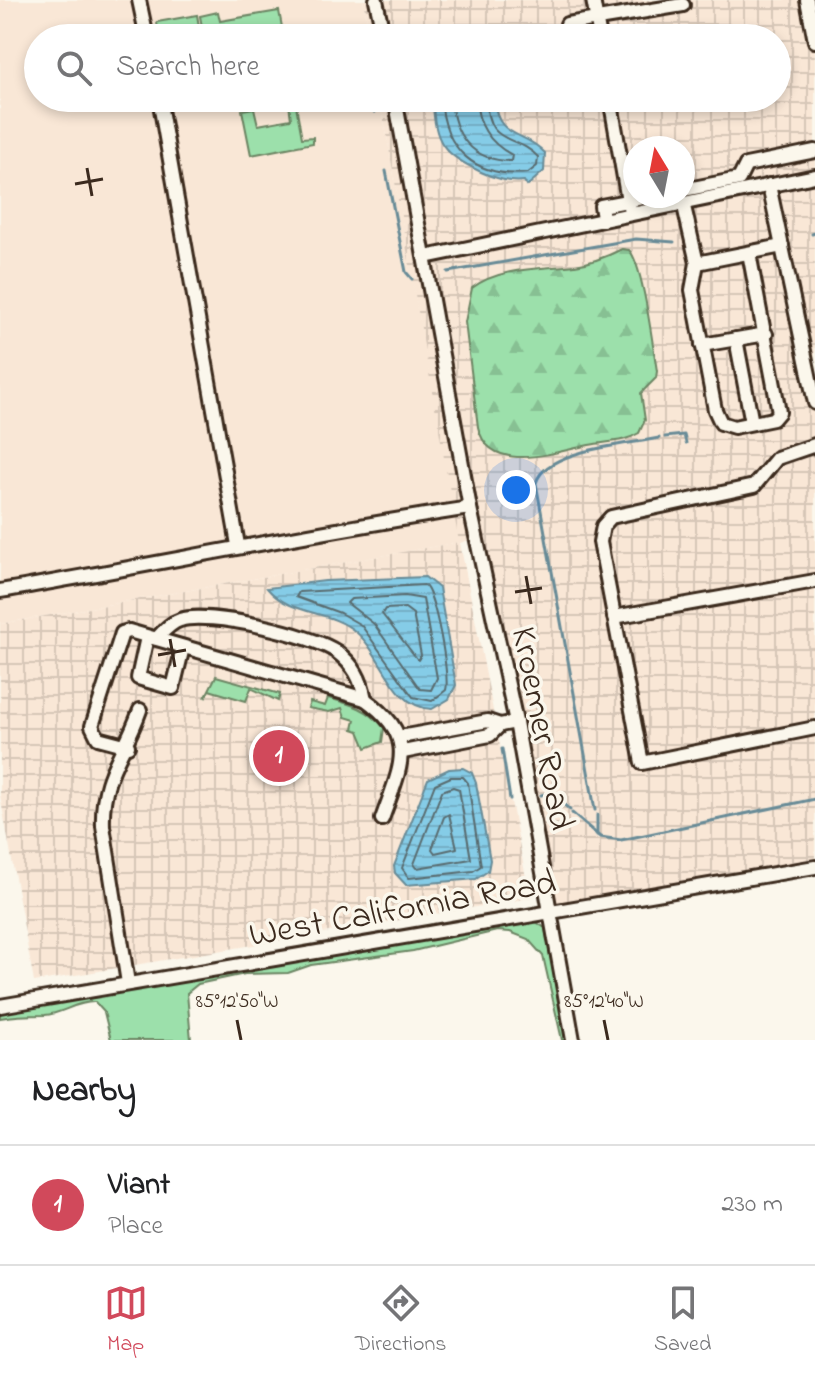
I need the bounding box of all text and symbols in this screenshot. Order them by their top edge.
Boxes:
search box [24,24,791,112]
icon: search [52,46,96,90]
text: Search here [116,46,260,90]
north arrow [623,136,695,208]
your location [496,470,536,510]
street label: Kroemer Road [495,623,586,835]
pin: 1 [253,726,305,786]
street label: West California Road [245,857,560,963]
text: 85°12'50"W [196,988,278,1017]
text: 85°12'40"W [564,988,644,1017]
text: Nearby [32,1067,136,1117]
text: Viant [108,1164,170,1208]
text: 1 [54,1186,62,1224]
text: 230 m [721,1186,783,1224]
text: Place [108,1208,163,1246]
tab: Map [104,1281,148,1361]
tab: Directions [355,1281,447,1361]
tab: Saved [654,1281,711,1361]

